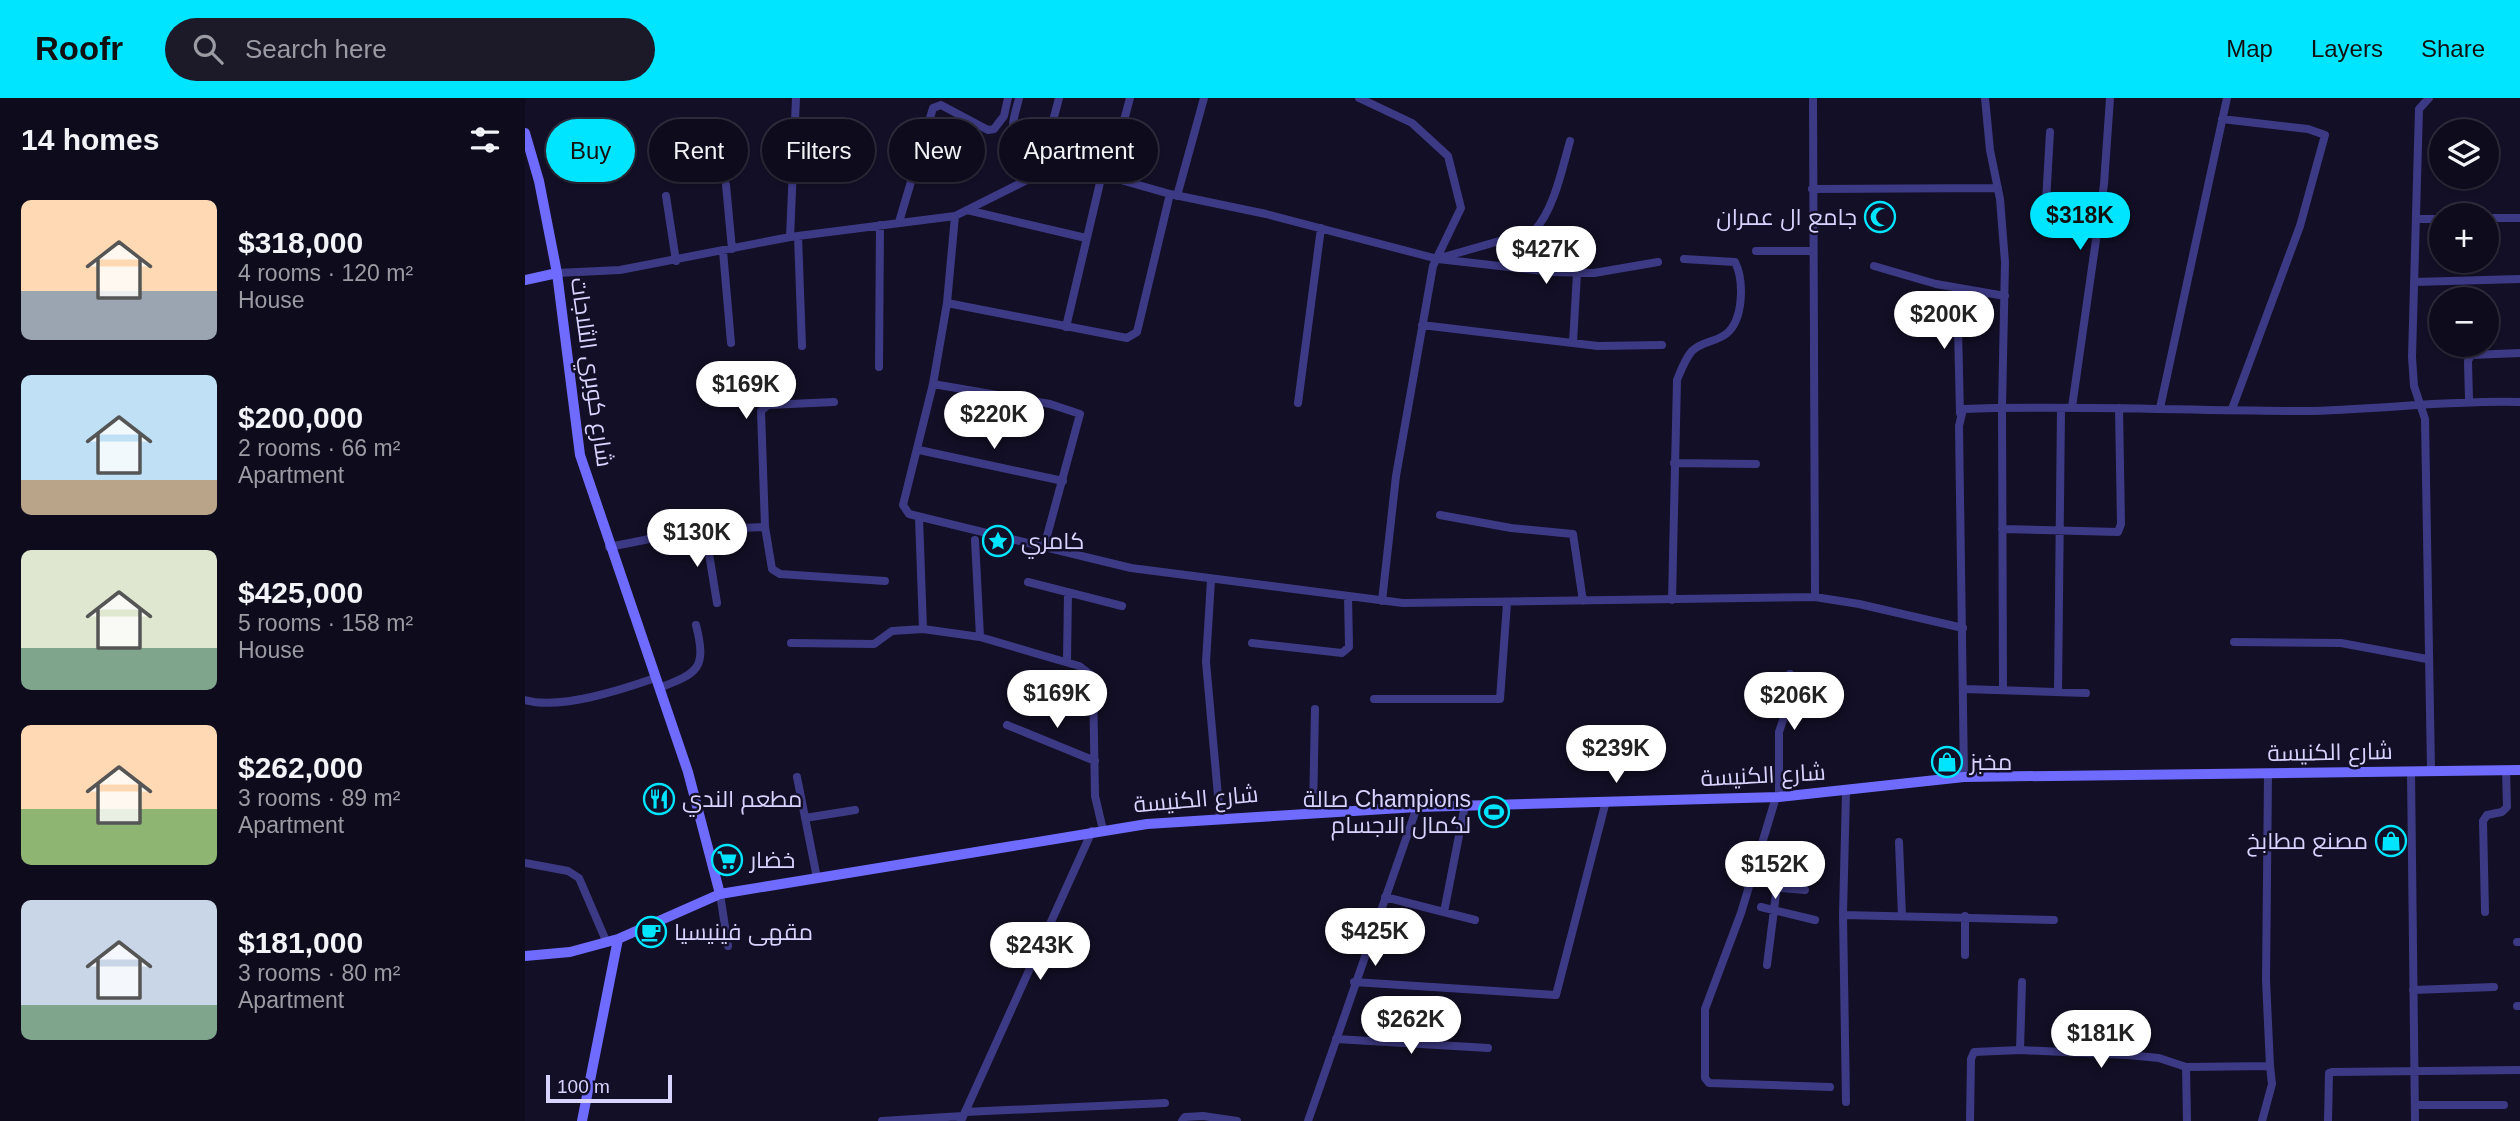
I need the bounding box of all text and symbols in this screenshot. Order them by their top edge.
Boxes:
search box [165,18,655,81]
text: Roofr [35,30,123,67]
icon: search [189,30,227,68]
text: Search here [245,34,387,64]
text: Map [2226,35,2273,62]
text: Layers [2311,35,2383,62]
text: Share [2421,35,2485,62]
chip: Buy [546,119,635,182]
chip: Rent [649,119,748,182]
chip: Filters [762,119,875,182]
chip: New [889,119,985,182]
chip: Apartment [999,119,1158,182]
map controls [2429,119,2499,357]
button: layers [2429,119,2499,189]
icon: filters [466,121,504,159]
text: 14 homes [21,123,159,156]
pin: $318K [2031,192,2129,252]
mosque icon: جامع ال عمران [1863,200,1897,234]
text: $318K [2046,202,2114,228]
button: + [2429,203,2499,273]
place label: جامع ال عمران [1716,204,1857,233]
text: $318,000 [238,226,363,259]
pin: $427K [1497,226,1595,286]
icon: home [77,228,161,312]
text: $427K [1512,236,1580,262]
text: 4 rooms · 120 m² [238,260,413,286]
street label: شارع كوبري الثلاجات [561,276,618,469]
text: House [238,287,304,313]
button: − [2429,287,2499,357]
pin: $200K [1895,292,1993,351]
text: $200K [1910,301,1978,327]
pin: $169K [697,362,795,421]
text: $169K [712,371,780,397]
pin: $220K [945,392,1043,451]
text: $200,000 [238,401,363,434]
text: $220K [960,401,1028,427]
icon: home [77,403,161,487]
text: 2 rooms · 66 m² [238,435,400,461]
text: Apartment [238,462,344,488]
pin: $130K [648,510,746,569]
text: $130K [663,519,731,545]
place icon: كامري [981,524,1015,558]
place label: كامري [1021,528,1084,559]
text: $425,000 [238,576,363,609]
icon: home [77,578,161,662]
text: 5 rooms · 158 m² [238,610,413,636]
text: House [238,637,304,663]
pin: $169K [1008,670,1106,730]
pin: $206K [1745,672,1843,732]
text: $169K [1023,680,1091,706]
text: $206K [1760,682,1828,708]
pin: $239K [1567,726,1665,785]
text: $239K [1582,735,1650,761]
street label: شارع الكنيسة [2267,738,2393,769]
shop icon: مخبز [1930,745,1964,779]
place label: مخبز [1968,749,2012,775]
text: $262,000 [238,751,363,784]
icon: home [77,753,161,837]
street label: شارع الكنيسة [1700,759,1826,794]
street label: شارع الكنيسة [1133,781,1260,820]
restaurant icon: مطعم الندي [642,782,676,816]
text: 3 rooms · 89 m² [238,785,400,811]
place label: مطعم الندي [682,786,802,817]
place label: صالة Champions لكمال الاجسام [1303,786,1471,841]
sports icon: صالة Champions لكمال الاجسام [1477,795,1511,829]
text: Apartment [238,812,344,838]
shop icon: مصنع مطابخ [2374,824,2408,858]
place label: مصنع مطابخ [2247,828,2368,857]
pin: $152K [1726,842,1824,901]
supermarket icon: خضار [710,843,744,877]
place label: خضار [748,847,795,873]
text: $152K [1741,851,1809,877]
pin: $425K [1326,908,1424,968]
cafe icon: مقهى فينيسيا [634,915,668,949]
text: $425K [1341,918,1409,944]
place label: مقهى فينيسيا [674,919,813,946]
pin: $243K [991,922,1089,982]
text: $181,000 [238,926,363,959]
icon: home [77,928,161,1012]
text: $243K [1006,932,1074,958]
text: 3 rooms · 80 m² [238,960,400,986]
text: Apartment [238,987,344,1013]
pin: $262K [1362,996,1460,1056]
text: $262K [1377,1006,1445,1032]
pin: $181K [2052,1010,2150,1070]
text: $181K [2067,1020,2135,1046]
scale bar [546,1072,672,1104]
text: 100 m [557,1076,610,1097]

